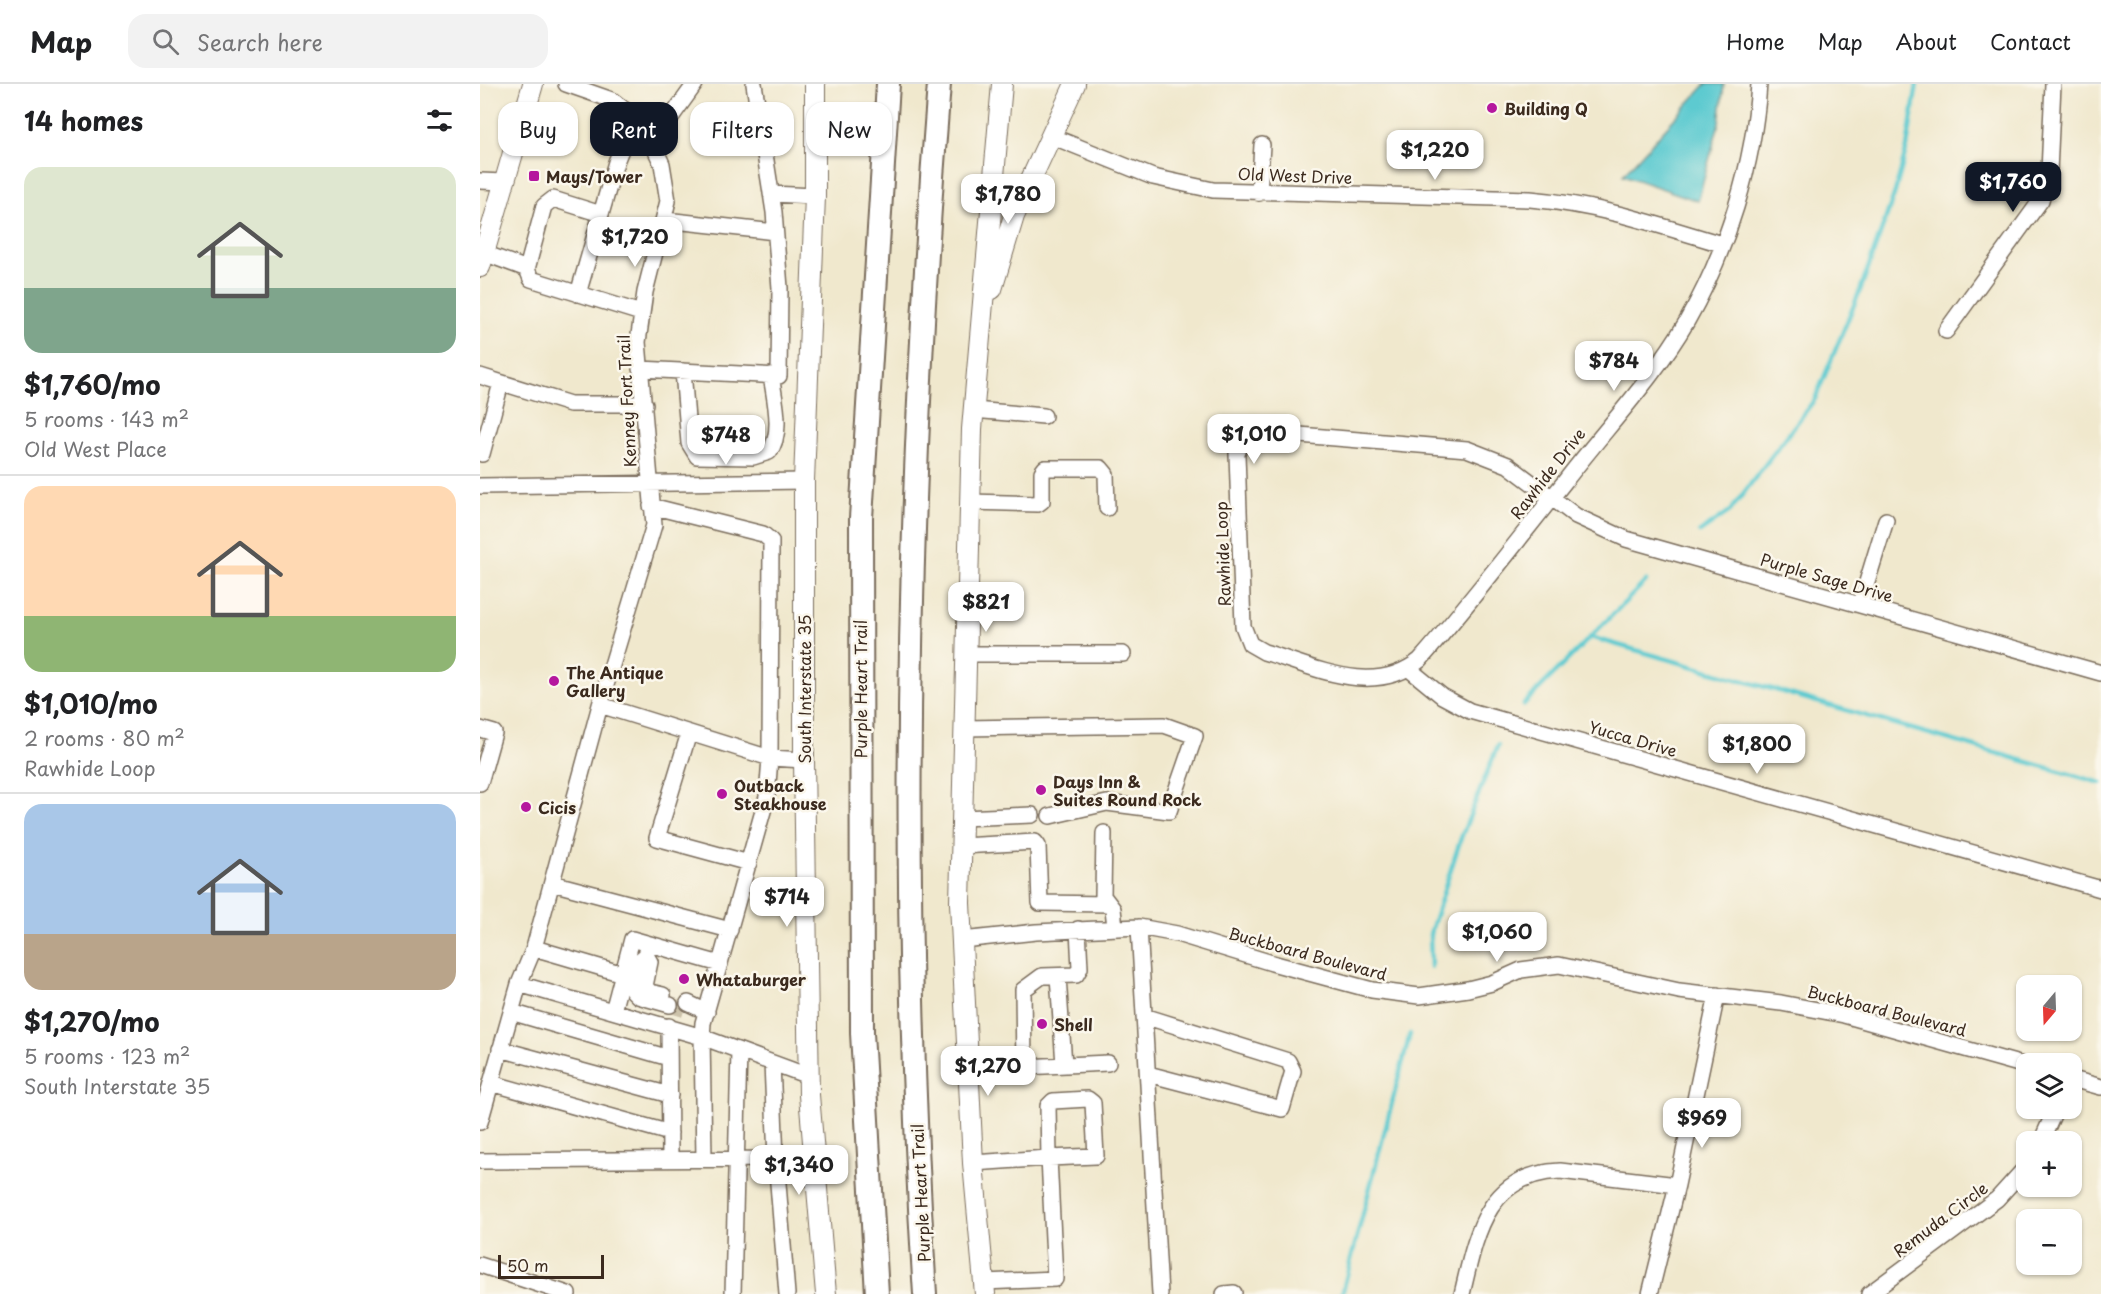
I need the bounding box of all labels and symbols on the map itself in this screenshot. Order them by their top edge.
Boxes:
place label: Building Q [1504,96,1588,120]
marker: Building Q [1485,101,1499,115]
pin: $1,220 [1386,130,1484,181]
street label: Old West Drive [1237,161,1353,189]
pin: $1,760 [1964,162,2062,213]
place label: Mays/Tower [546,164,643,188]
marker: Mays/Tower [527,169,541,183]
pin: $1,780 [959,174,1057,225]
pin: $1,720 [586,217,684,268]
street label: Kenney Fort Trail [611,334,641,468]
pin: $784 [1578,341,1650,392]
pin: $1,010 [1205,414,1303,465]
pin: $748 [690,415,762,466]
street label: Rawhide Drive [1504,422,1590,524]
street label: Rawhide Loop [1208,501,1236,607]
street label: Purple Sage Drive [1758,547,1896,607]
pin: $821 [950,582,1022,633]
street label: South Interstate 35 [792,614,816,764]
street label: Purple Heart Trail [848,620,872,758]
place label: The Antique Gallery [566,660,664,702]
marker: The Antique Gallery [547,674,561,688]
street label: Yucca Drive [1586,714,1680,762]
pin: $1,800 [1708,724,1806,775]
place label: Days Inn & Suites Round Rock [1053,769,1202,811]
place label: Outback Steakhouse [734,773,827,815]
marker: Days Inn & Suites Round Rock [1034,783,1048,797]
marker: Outback Steakhouse [715,787,729,801]
place label: Cicis [538,795,576,819]
marker: Cicis [519,800,533,814]
pin: $714 [751,877,823,928]
pin: $1,060 [1448,912,1546,963]
street label: Buckboard Boulevard [1226,920,1390,986]
place label: Whataburger [696,967,807,991]
marker: Whataburger [677,972,691,986]
north arrow [2016,975,2082,1041]
street label: Buckboard Boulevard [1805,979,1969,1041]
place label: Shell [1054,1012,1093,1036]
marker: Shell [1035,1017,1049,1031]
pin: $1,270 [939,1046,1037,1097]
pin: $969 [1666,1098,1738,1149]
street label: Purple Heart Trail [904,1123,936,1263]
pin: $1,340 [750,1145,848,1196]
street label: Remuda Circle [1888,1175,1992,1263]
scale bar [498,1252,604,1280]

